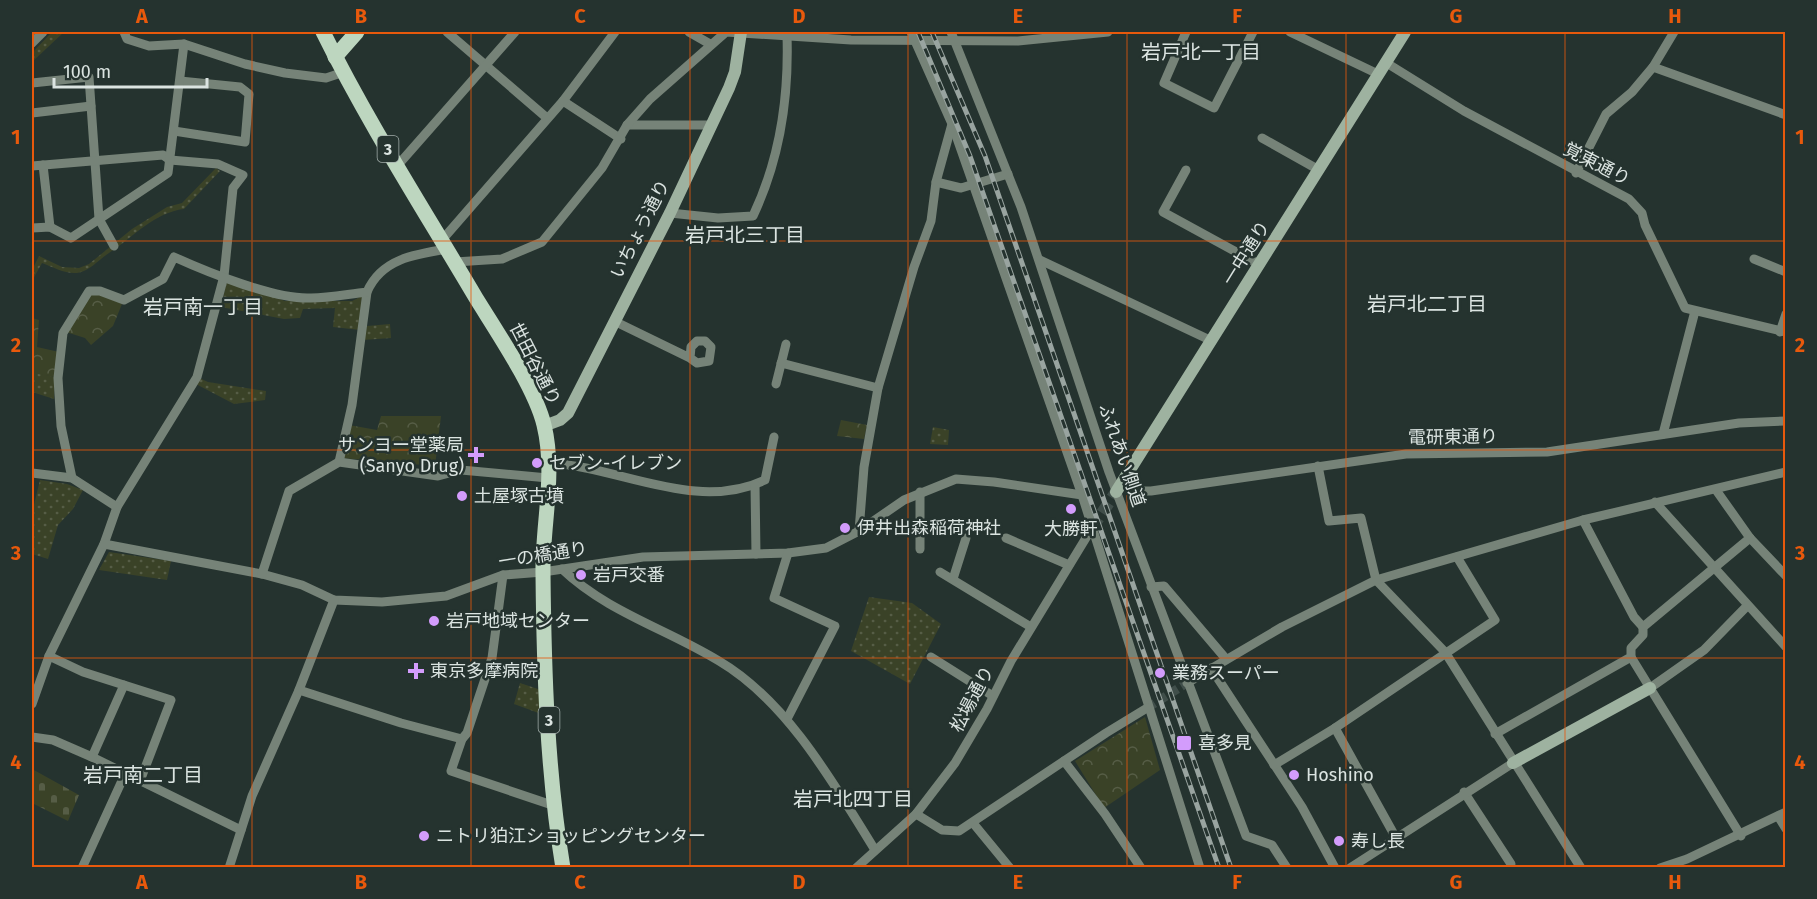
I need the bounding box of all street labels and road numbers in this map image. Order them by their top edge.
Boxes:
road number: 3 [378,136,398,162]
street label: 覚東通り [1560,138,1634,190]
street label: いちょう通り [606,176,674,282]
street label: 一中通り [1218,217,1274,289]
street label: 世田谷通り [505,319,565,409]
street label: ふれあい側道 [1094,400,1150,510]
street label: 電研東通り [1408,425,1498,449]
street label: 一の橋通り [497,537,589,573]
street label: 松場通り [945,662,999,736]
road number: 3 [538,707,560,733]

